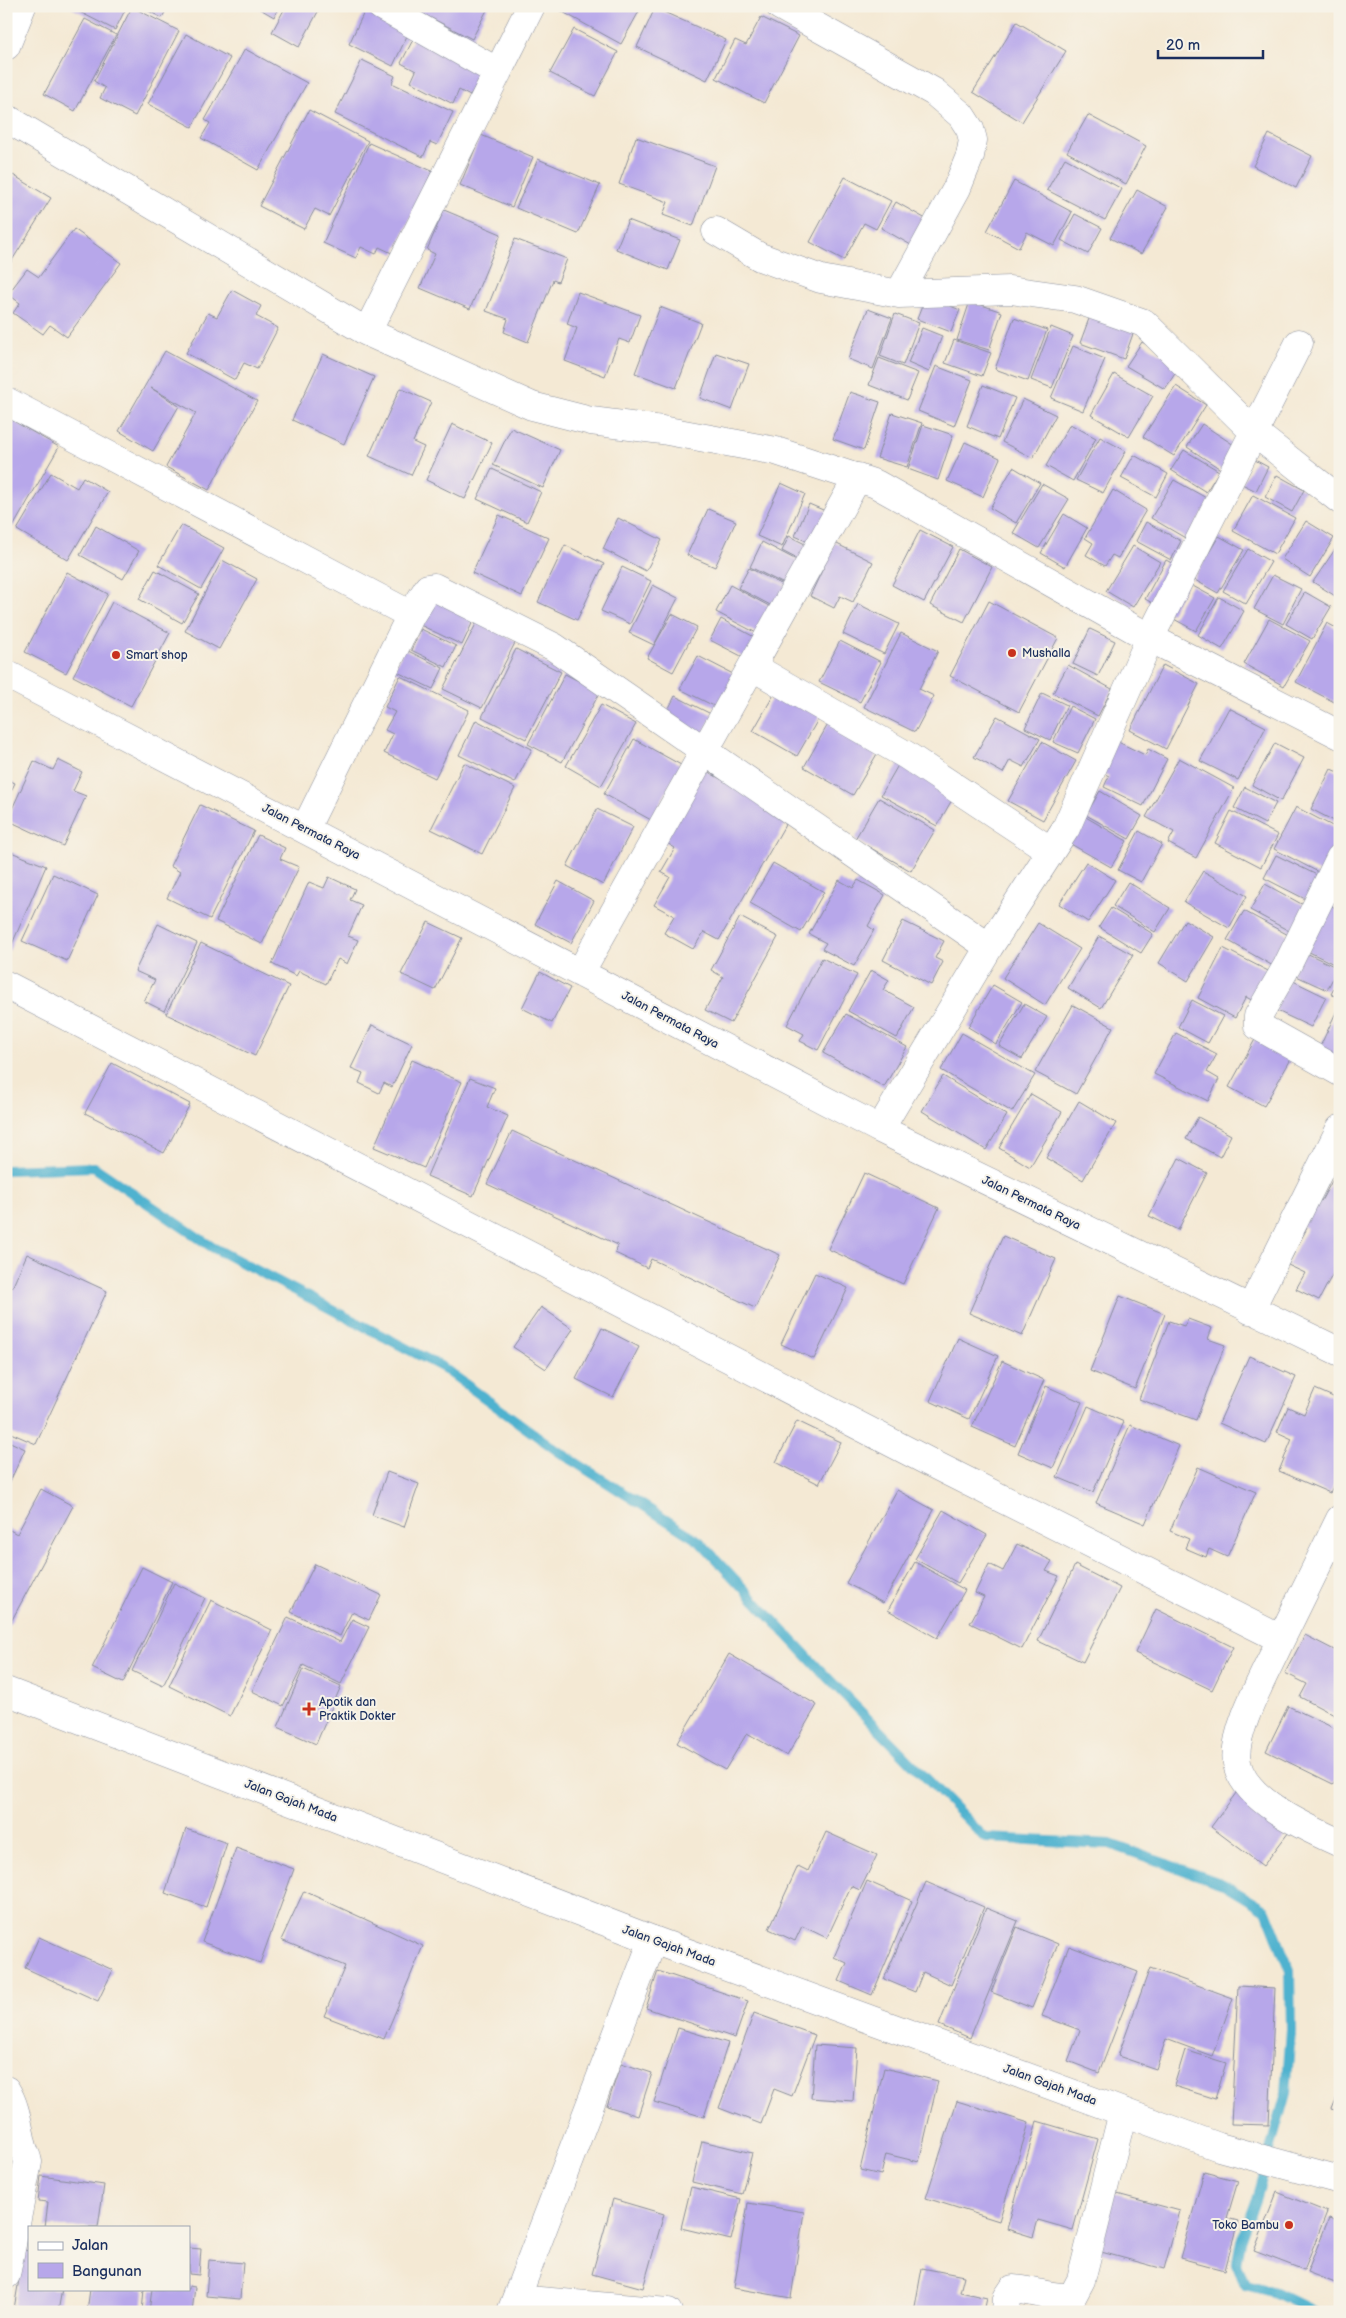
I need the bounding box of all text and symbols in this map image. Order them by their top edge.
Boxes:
scale bar [1158,28,1264,60]
text: 20 m [1166,36,1200,55]
place label: Mushalla [1022,646,1071,661]
marker: Mushalla [1006,647,1018,659]
place label: Smart shop [126,648,188,663]
marker: Smart shop [110,649,122,661]
street label: Jalan Permata Raya [259,801,363,863]
street label: Jalan Permata Raya [619,988,721,1052]
street label: Jalan Permata Raya [979,1173,1083,1234]
place label: Apotik dan Praktik Dokter [319,1695,396,1724]
marker: Apotik dan Praktik Dokter [303,1703,315,1715]
street label: Jalan Gajah Mada [242,1776,340,1826]
street label: Jalan Gajah Mada [620,1922,718,1970]
street label: Jalan Gajah Mada [1001,2061,1099,2109]
place label: Toko Bambu [1212,2218,1279,2233]
marker: Toko Bambu [1283,2219,1295,2231]
legend [28,2226,190,2290]
text: Jalan [72,2236,108,2255]
text: Bangunan [72,2262,142,2281]

